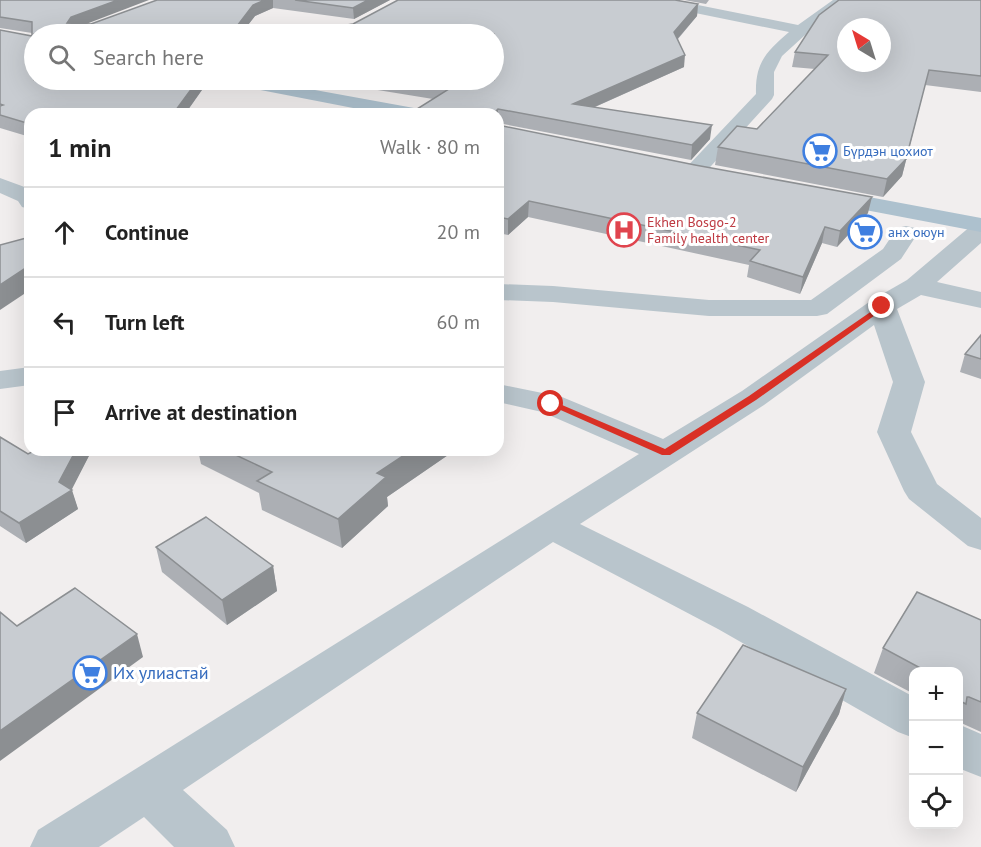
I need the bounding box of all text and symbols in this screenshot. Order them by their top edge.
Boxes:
north arrow [837,18,891,72]
search box [24,24,504,90]
icon: search [45,41,78,74]
text: Search here [93,43,204,71]
text: 1 min [48,131,111,164]
supermarket icon: Бүрдэн цохиот [802,133,838,169]
text: Walk · 80 m [380,134,480,160]
place label: Бүрдэн цохиот [843,142,933,160]
hospital icon: Ekhen Bosgo-2 Family health center [606,212,642,248]
place label: Ekhen Bosgo-2 Family health center [647,213,770,247]
supermarket icon: анх оюун [847,214,883,250]
icon: ahead [48,216,81,249]
text: Continue [105,218,189,246]
text: 20 m [437,219,480,245]
place label: анх оюун [888,223,945,241]
route end [868,292,894,318]
icon: left [48,306,81,339]
text: Turn left [105,308,185,336]
text: 60 m [437,309,480,335]
route start [537,390,563,416]
icon: arrive [48,396,81,429]
text: Arrive at destination [105,398,297,426]
supermarket icon: Их улиастай [72,655,108,691]
place label: Их улиастай [113,661,209,684]
map controls [909,667,963,829]
button: + [909,667,963,721]
button: − [909,721,963,775]
button: locate [909,775,963,829]

